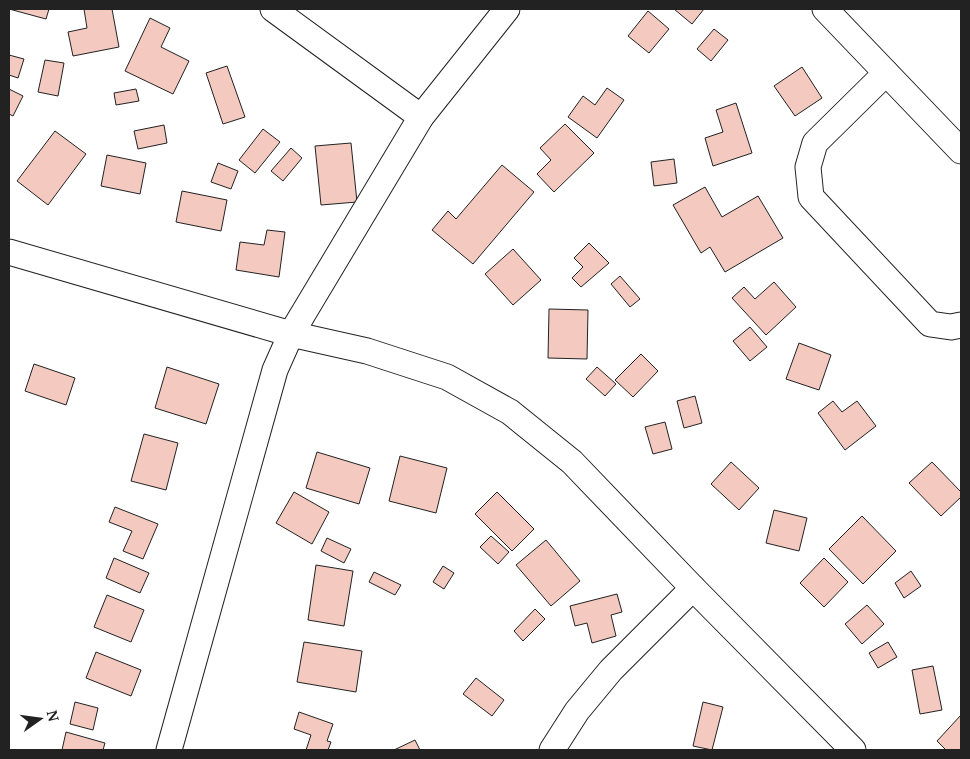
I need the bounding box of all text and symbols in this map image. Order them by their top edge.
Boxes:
north arrow [15,694,65,744]
text: N [43,708,64,723]

